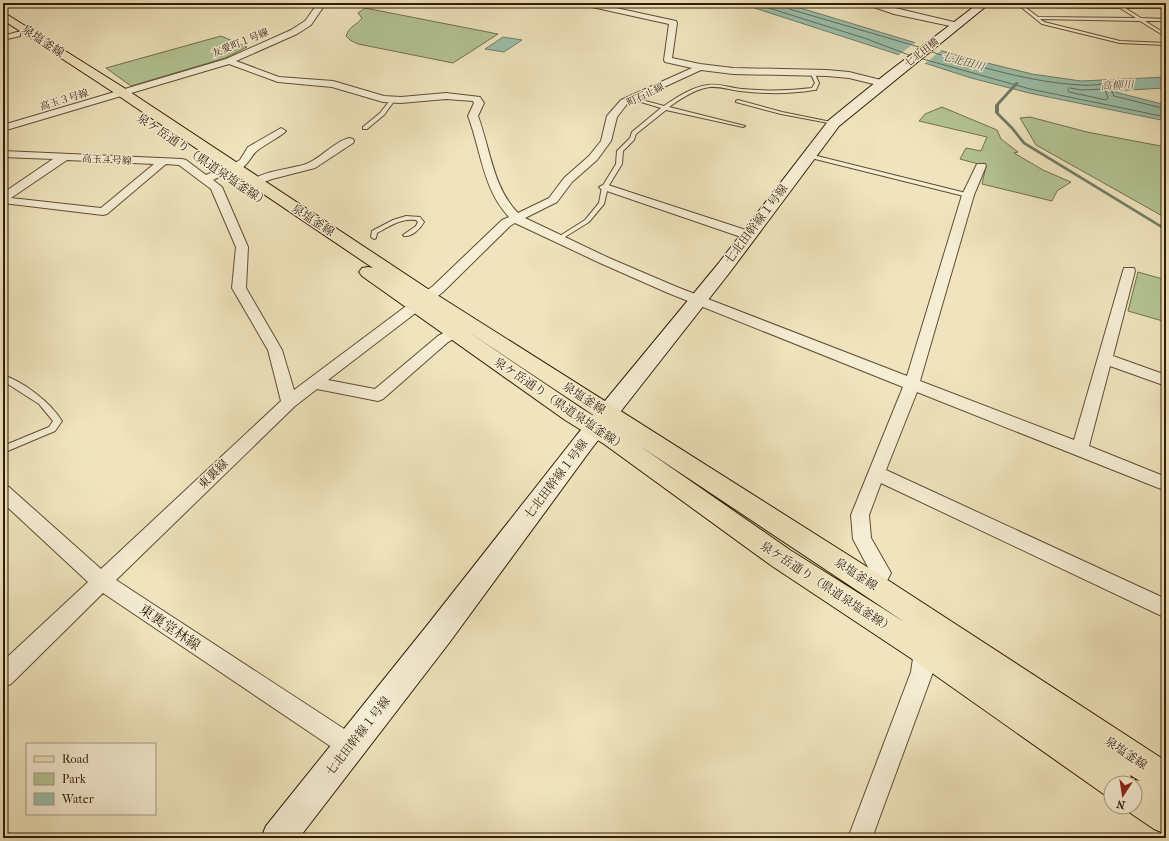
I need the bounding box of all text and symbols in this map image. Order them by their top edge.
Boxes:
street label: 泉塩釜線 [19,22,67,60]
street label: 友愛町１号線 [210,26,270,60]
street label: 七北田橋 [902,36,941,70]
water label: 七北田川 [940,50,987,74]
water label: 高柳川 [1100,78,1135,93]
street label: 町石止線 [625,81,666,109]
street label: 高玉３号線 [39,87,90,113]
street label: 泉ケ岳通り（県道泉塩釜線） [134,111,272,209]
street label: 高玉４号線 [82,153,132,167]
street label: 七北田幹線１号線 [722,181,790,267]
street label: 泉塩釜線 [289,201,337,239]
street label: 泉ケ岳通り（県道泉塩釜線） [491,355,629,453]
street label: 泉塩釜線 [560,379,608,417]
street label: 七北田幹線１号線 [522,436,590,522]
street label: 東裏線 [195,456,231,492]
street label: 泉ケ岳通り（県道泉塩釜線） [758,539,896,635]
street label: 泉塩釜線 [832,555,880,593]
street label: 東裏堂林線 [136,601,203,654]
street label: 七北田幹線１号線 [323,694,393,778]
street label: 泉塩釜線 [1102,734,1150,772]
legend [26,743,156,815]
text: Road [62,752,89,766]
text: Park [62,772,87,786]
north arrow [1103,775,1143,815]
text: Water [61,792,95,806]
text: N [1115,797,1126,812]

